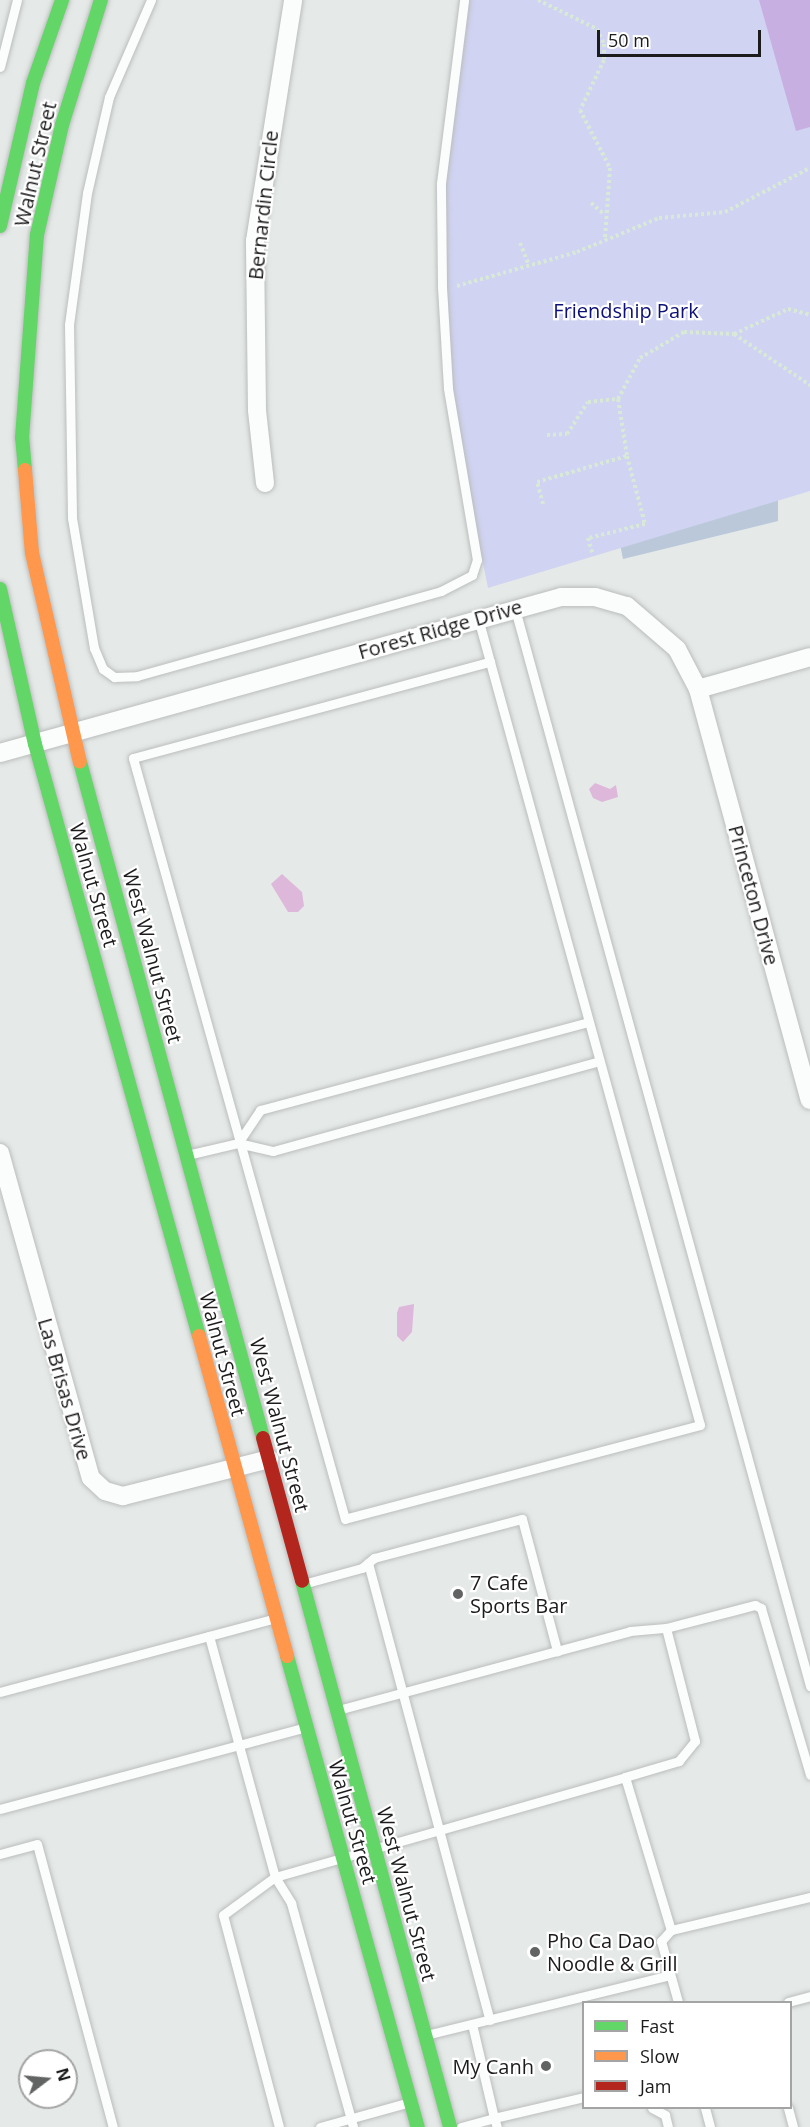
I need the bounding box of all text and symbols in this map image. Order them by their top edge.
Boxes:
scale bar [600,18,764,56]
text: 50 m [608,28,650,52]
street label: Walnut Street [9,99,61,229]
street label: Bernardin Circle [243,129,283,281]
park label: Friendship Park [553,298,699,322]
street label: Forest Ridge Drive [355,594,525,664]
street label: Walnut Street [65,820,123,950]
street label: Princeton Drive [724,822,784,968]
street label: West Walnut Street [118,866,188,1046]
street label: Walnut Street [195,1289,251,1419]
street label: Las Brisas Drive [33,1315,97,1463]
street label: West Walnut Street [245,1335,315,1515]
place label: 7 Cafe Sports Bar [470,1570,567,1617]
marker: 7 Cafe Sports Bar [451,1587,465,1601]
street label: Walnut Street [324,1757,382,1887]
street label: West Walnut Street [372,1804,442,1984]
place label: Pho Ca Dao Noodle & Grill [547,1928,677,1975]
marker: Pho Ca Dao Noodle & Grill [528,1945,542,1959]
legend [582,2001,792,2109]
text: Fast [640,2014,674,2038]
text: Slow [640,2044,679,2068]
north arrow [18,2049,78,2109]
place label: My Canh [453,2054,534,2078]
marker: My Canh [539,2059,553,2073]
text: N [51,2065,76,2084]
text: Jam [640,2074,672,2098]

